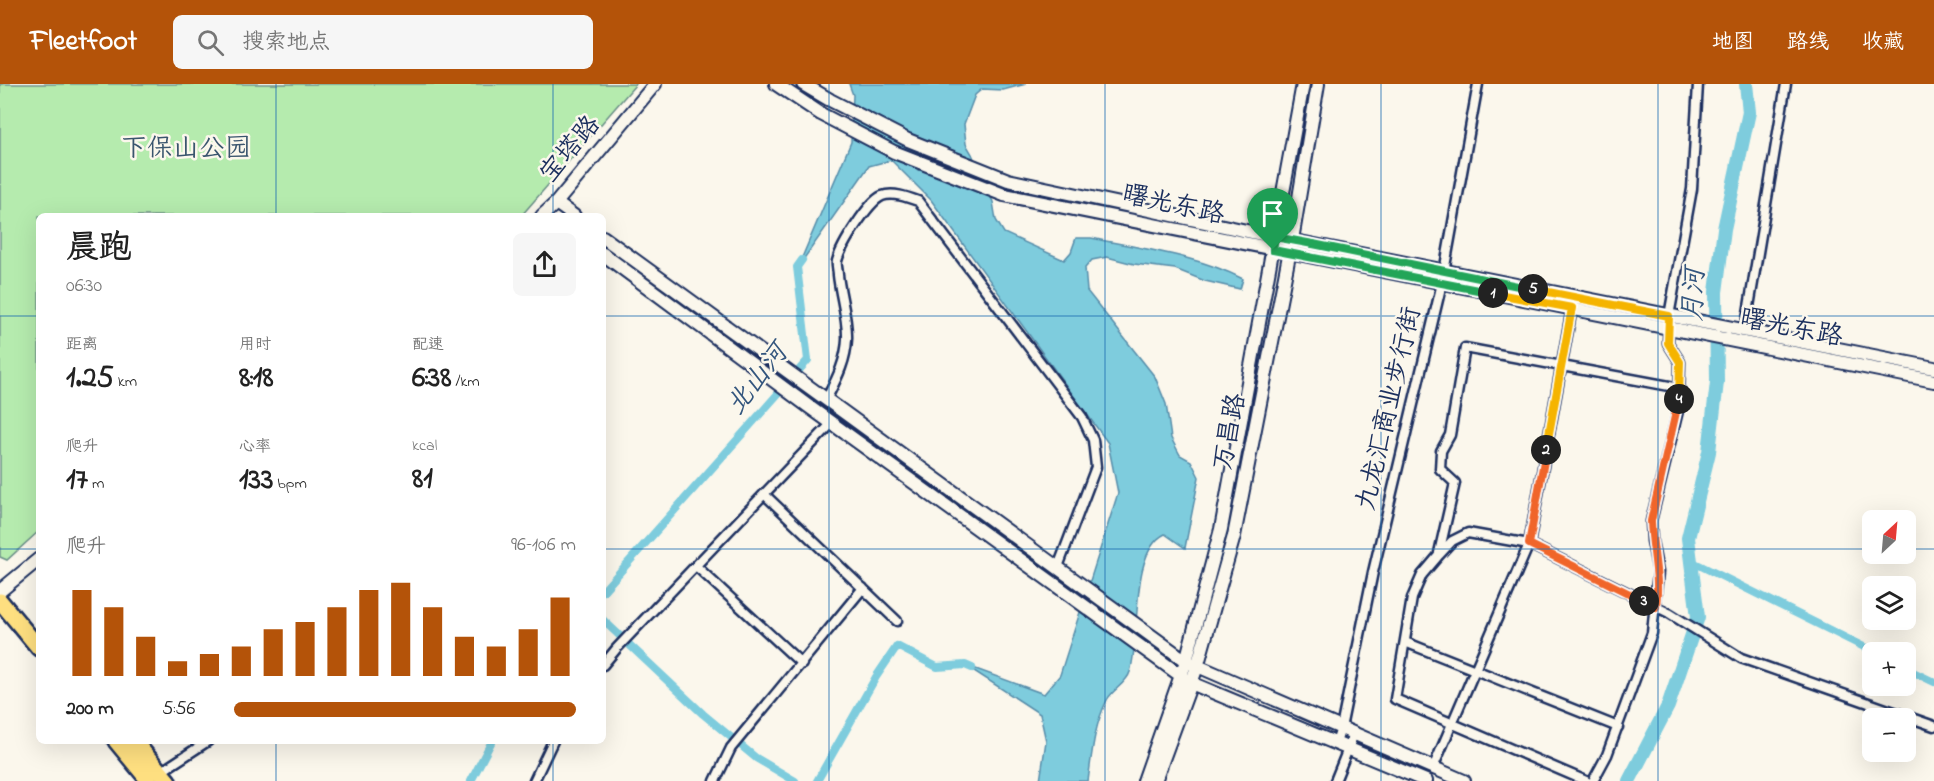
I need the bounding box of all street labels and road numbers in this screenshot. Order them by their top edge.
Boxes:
street label: 宝塔路 [531,108,611,192]
street label: 曙光东路 [1118,177,1228,235]
street label: 曙光东路 [1736,300,1846,358]
street label: 九龙汇商业步行街 [1348,303,1432,515]
street label: 万昌路 [1205,390,1257,474]

